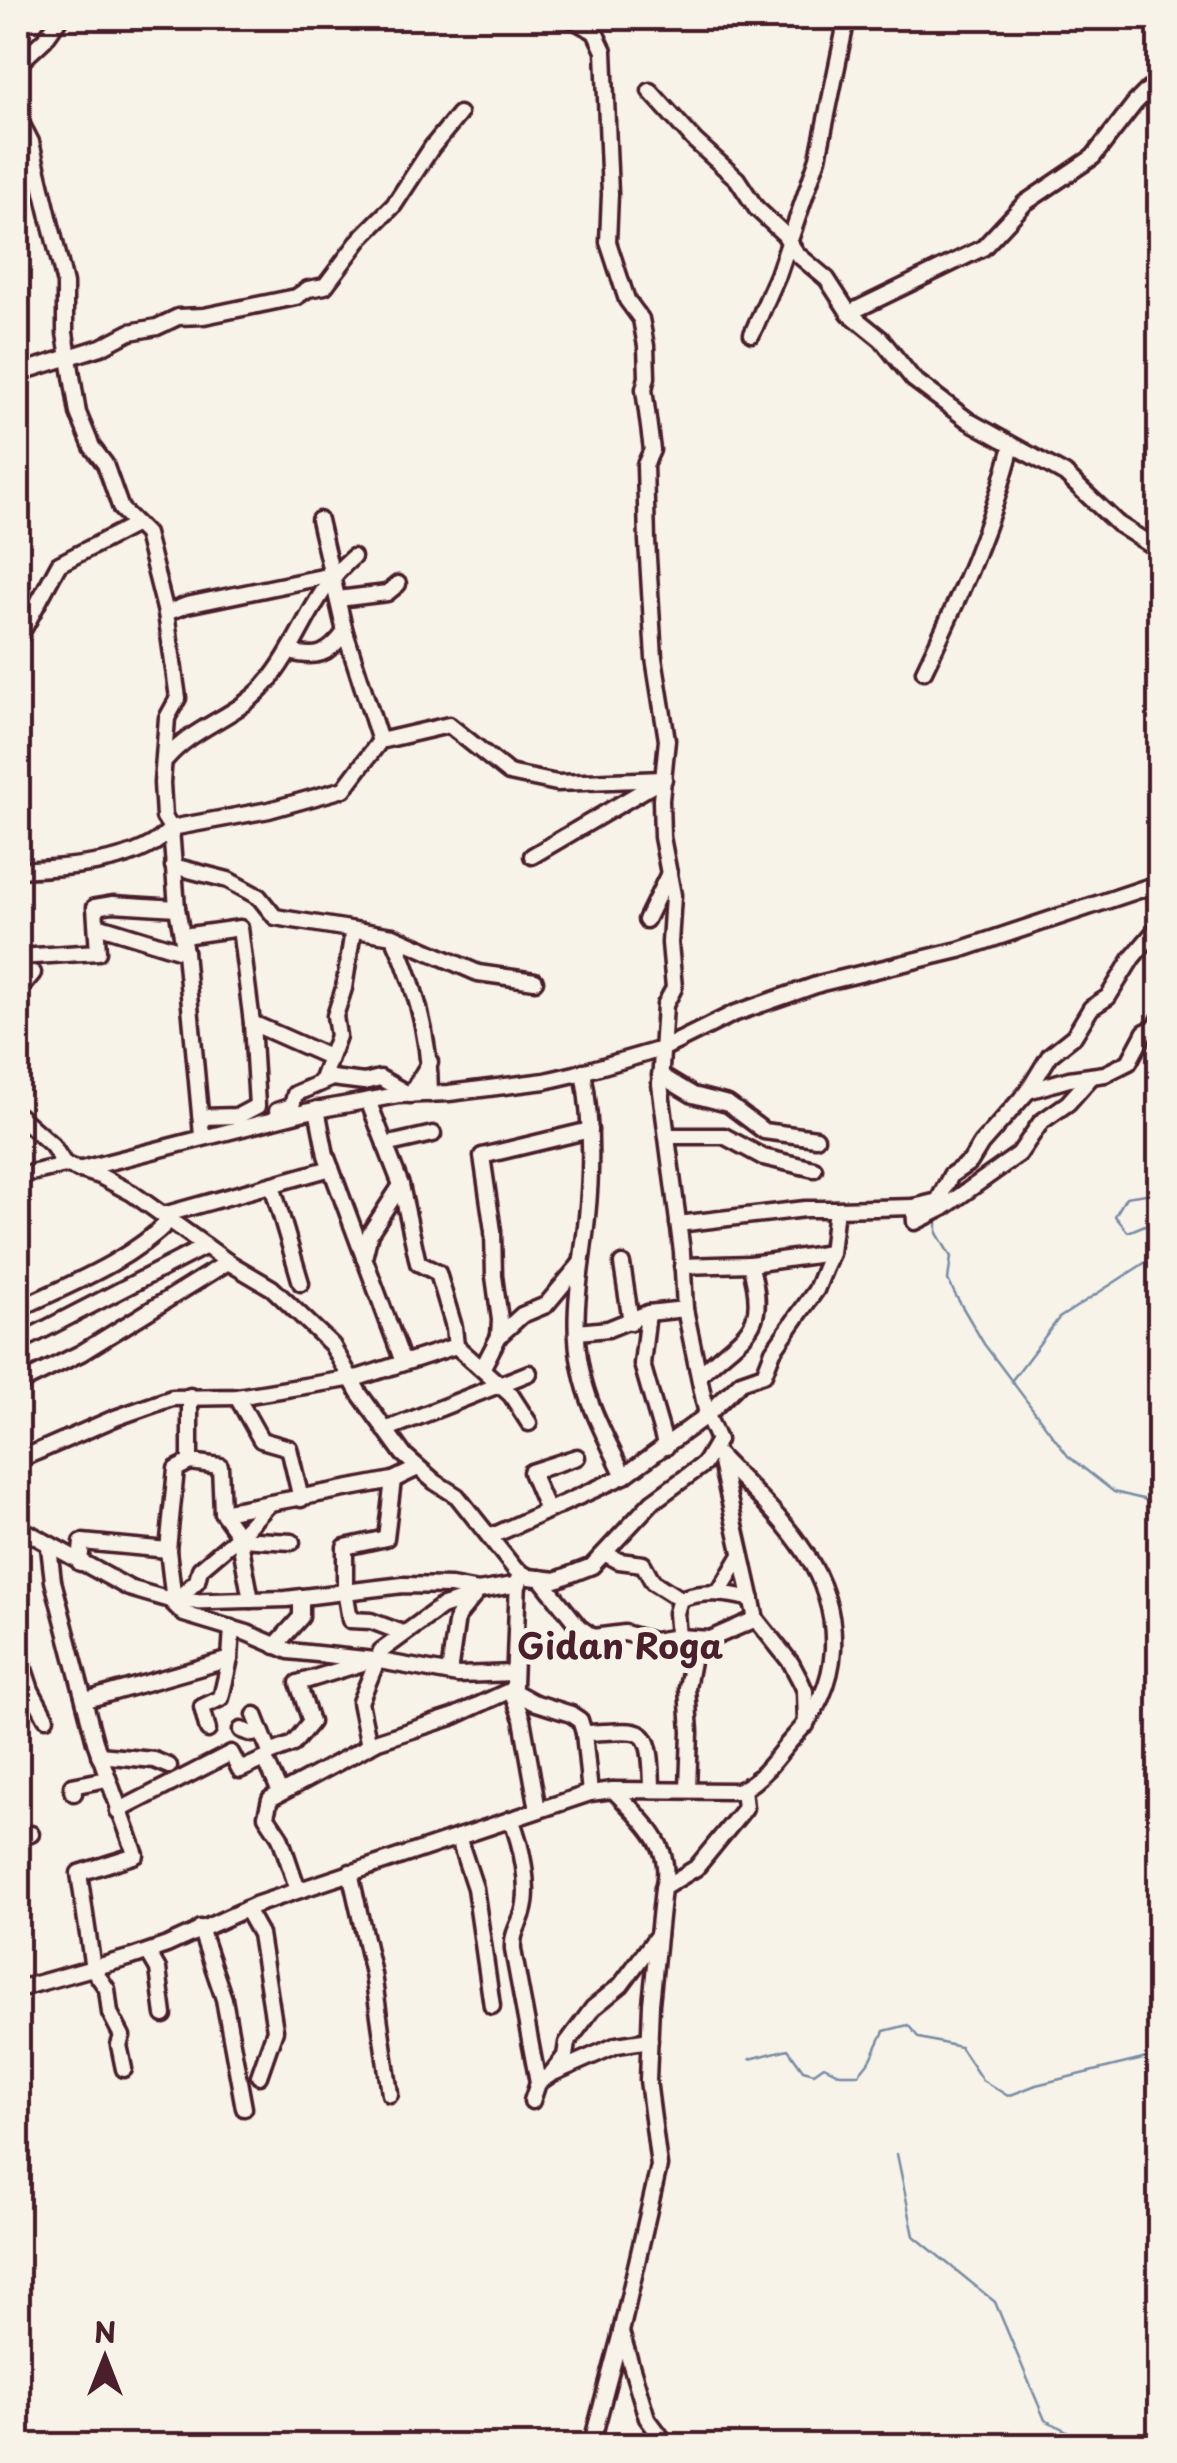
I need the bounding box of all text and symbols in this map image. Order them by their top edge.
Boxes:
district label: Gidan Roga [517,1618,724,1671]
north arrow [55,2308,155,2408]
text: N [94,2310,116,2353]

